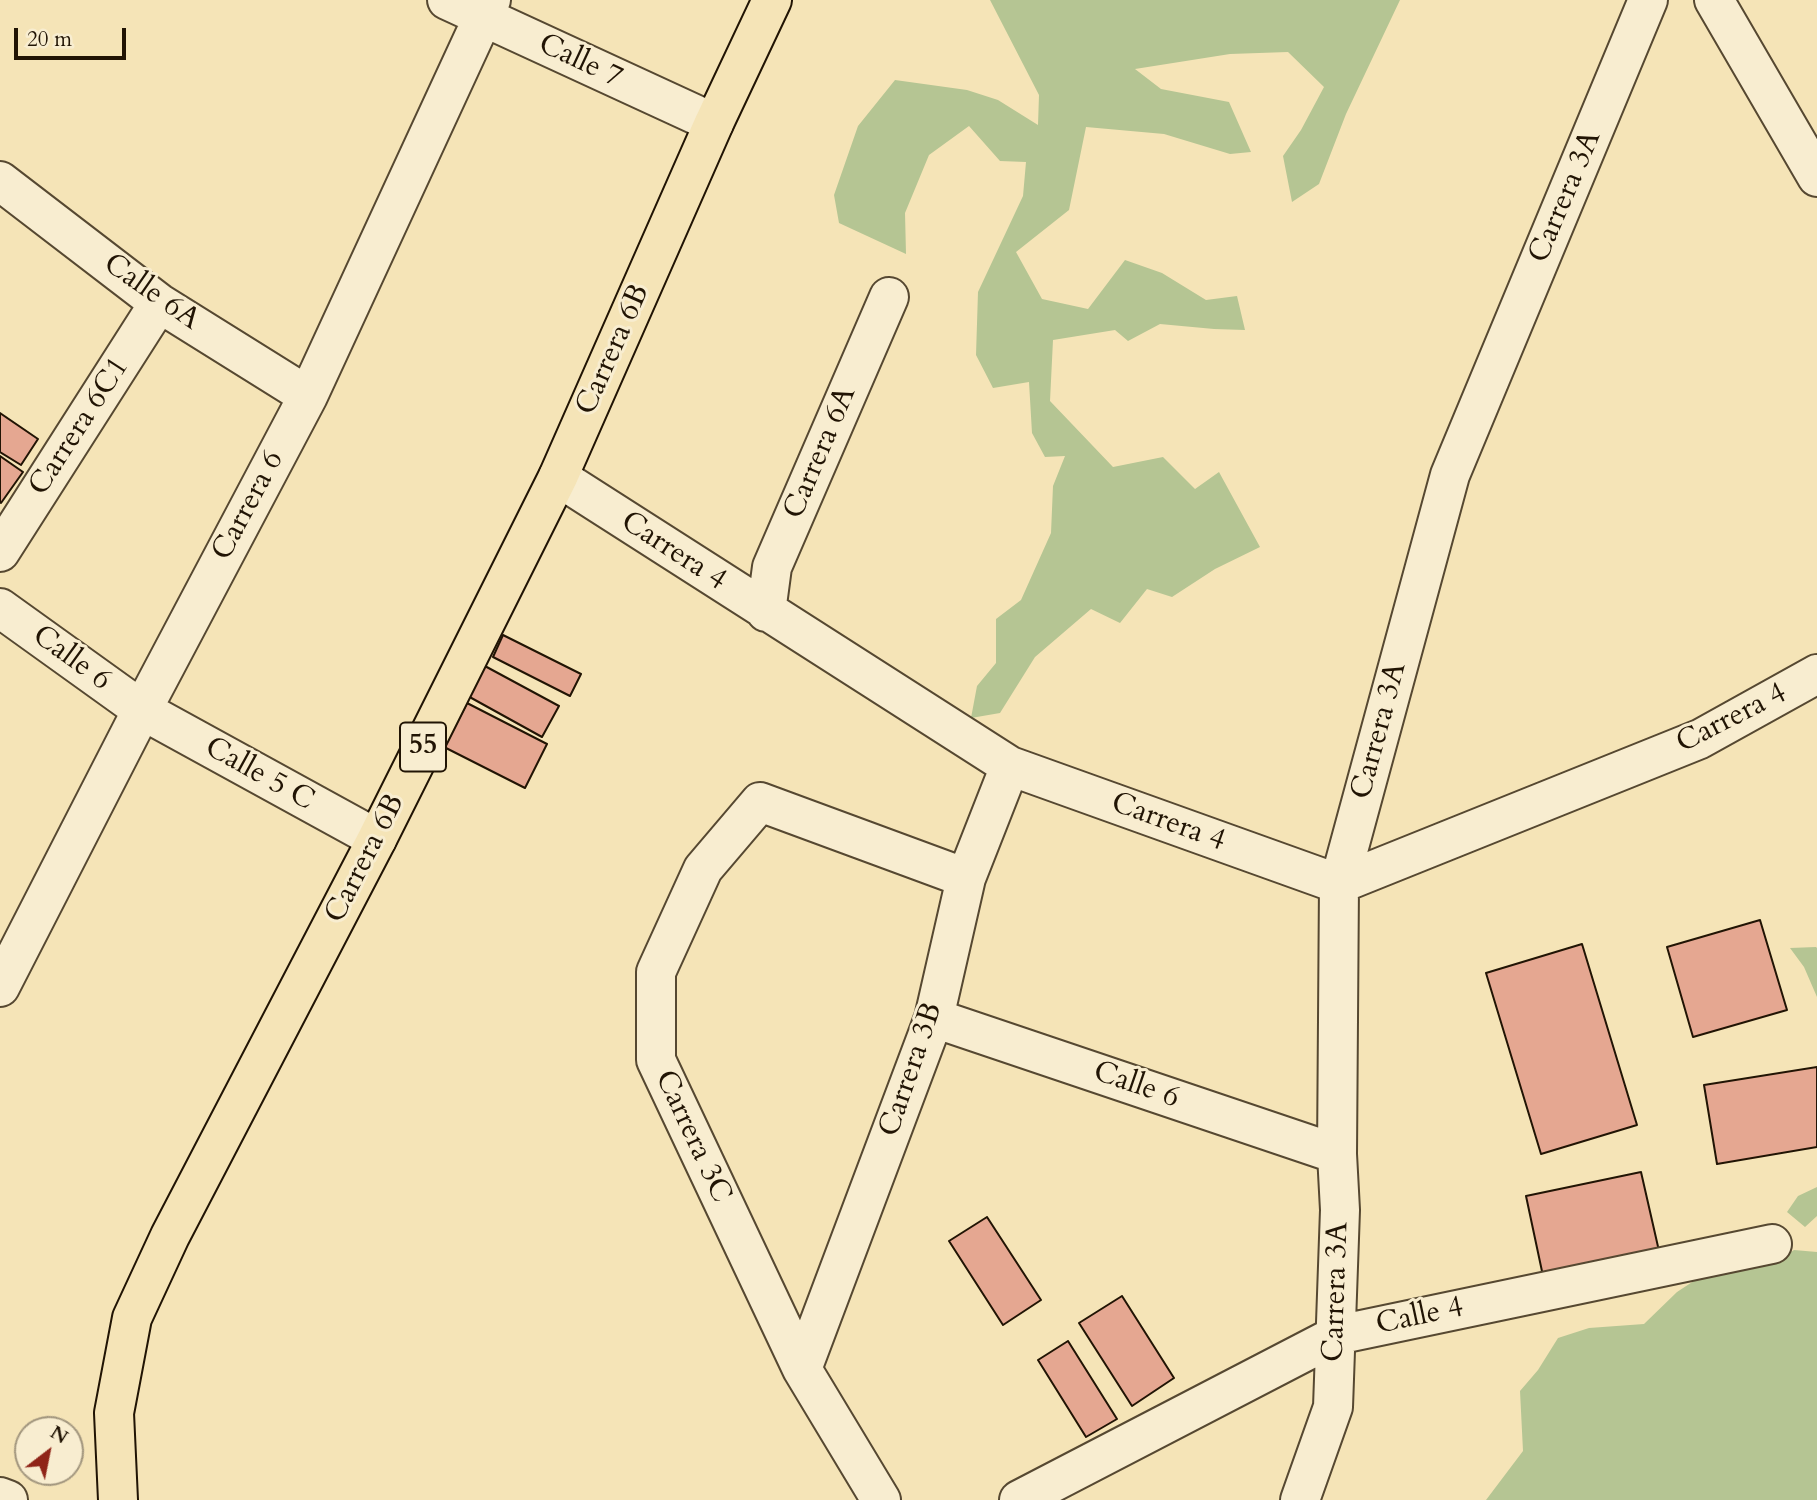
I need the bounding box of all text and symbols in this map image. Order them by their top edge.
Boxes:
scale bar [18,14,130,58]
text: 20 m [27,25,72,54]
street label: Calle 7 [532,27,628,97]
street label: Carrera 3A [1522,125,1610,269]
street label: Calle 6A [96,247,206,339]
street label: Carrera 6B [569,279,659,421]
street label: Carrera 6C1 [22,351,138,503]
street label: Carrera 6A [777,381,865,525]
street label: Carrera 6 [205,445,293,567]
street label: Carrera 4 [613,505,733,599]
street label: Calle 6 [25,619,117,699]
street label: Carrera 3A [1344,659,1416,803]
street label: Carrera 4 [1671,676,1793,762]
road number: 55 [400,722,446,772]
street label: Calle 5 C [198,730,320,820]
street label: Carrera 4 [1106,786,1230,860]
street label: Carrera 6B [318,789,414,929]
street label: Carrera 3B [872,998,952,1142]
street label: Calle 6 [1088,1055,1184,1117]
street label: Carrera 3C [646,1065,738,1209]
street label: Carrera 3A [1317,1221,1357,1363]
street label: Calle 4 [1373,1290,1467,1344]
north arrow [14,1416,84,1486]
text: N [45,1419,73,1450]

